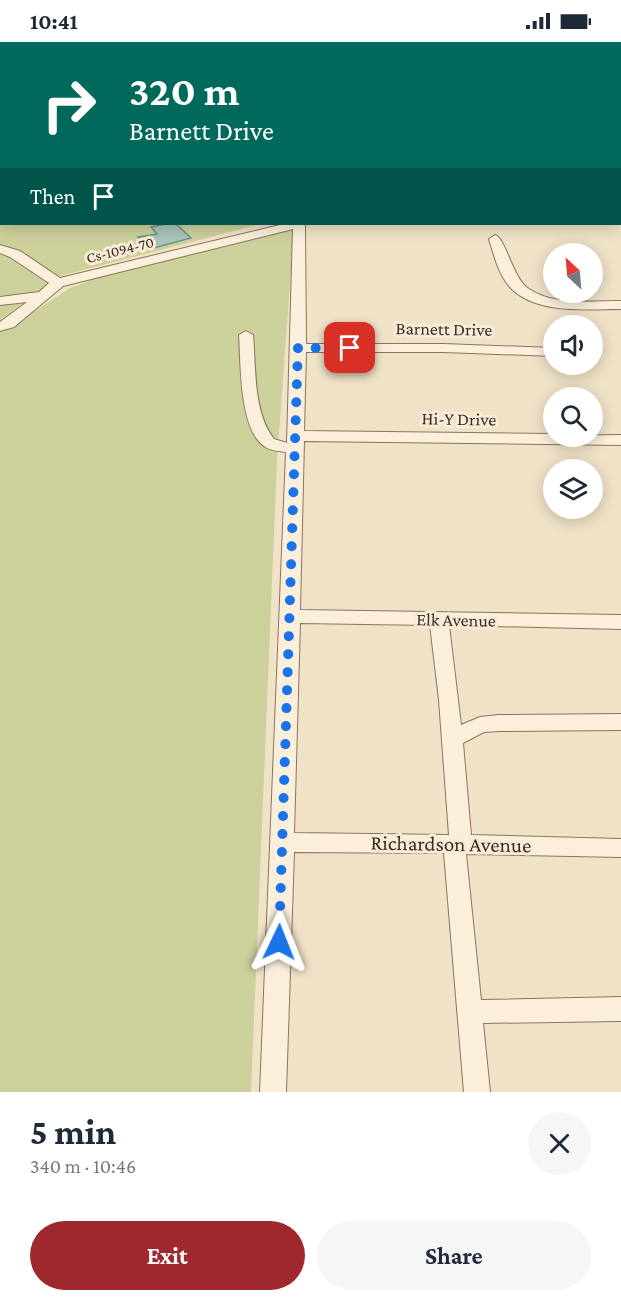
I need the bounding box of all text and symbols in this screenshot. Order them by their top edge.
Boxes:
text: 10:41 [30,9,78,34]
icon: right [30,66,108,144]
text: 320 m [129,67,240,114]
text: Barnett Drive [129,116,274,146]
icon: arrive [87,180,120,213]
text: Then [30,184,75,209]
street label: Cs-1094-70 [85,234,155,266]
north arrow [543,243,603,303]
map controls [543,243,603,519]
button: sound [543,315,603,375]
street label: Barnett Drive [396,318,493,340]
pin [324,322,375,373]
icon: arrive [333,331,366,364]
button: search [543,387,603,447]
street label: Hi-Y Drive [422,408,497,430]
button: layers [543,459,603,519]
street label: Elk Avenue [416,609,496,631]
street label: Richardson Avenue [371,831,531,857]
position arrow [247,910,311,974]
text: 5 min [30,1112,116,1152]
button: close [528,1112,591,1175]
text: 340 m · 10:46 [30,1155,136,1177]
button: Exit [30,1221,305,1290]
button: Share [317,1221,591,1290]

